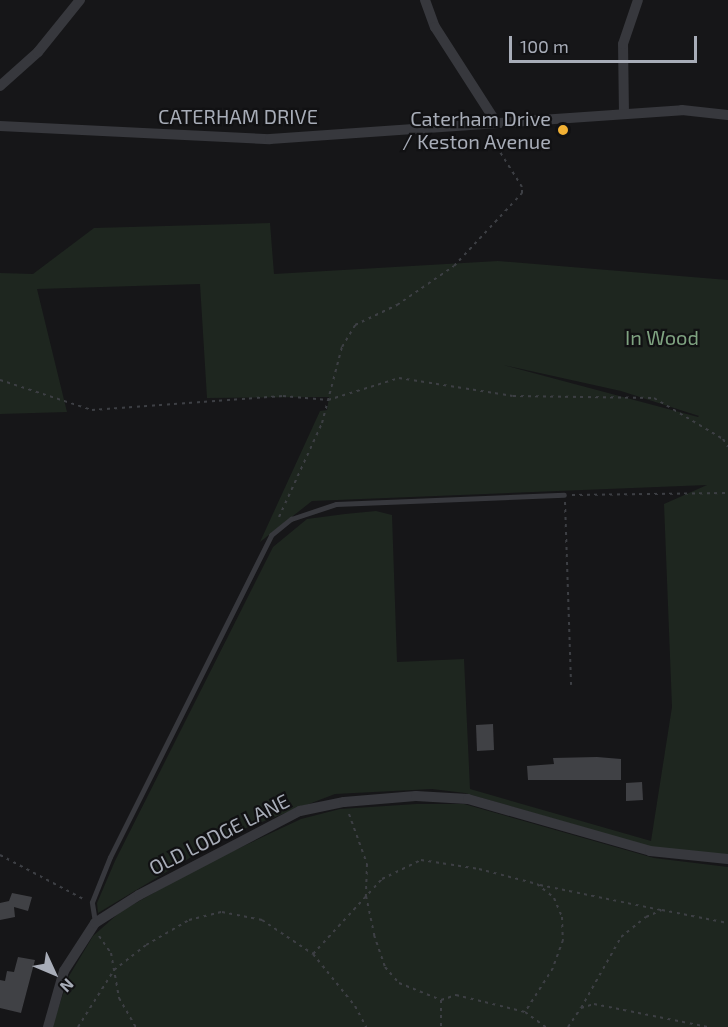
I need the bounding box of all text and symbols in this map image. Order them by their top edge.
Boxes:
scale bar [512,24,700,62]
text: 100 m [520,35,569,57]
street label: CATERHAM DRIVE [158,104,318,128]
place label: Caterham Drive / Keston Avenue [402,106,551,153]
marker: Caterham Drive / Keston Avenue [556,123,570,137]
park label: In Wood [625,325,699,349]
street label: OLD LODGE LANE [145,788,293,880]
north arrow [24,943,84,1003]
text: N [56,975,78,997]

